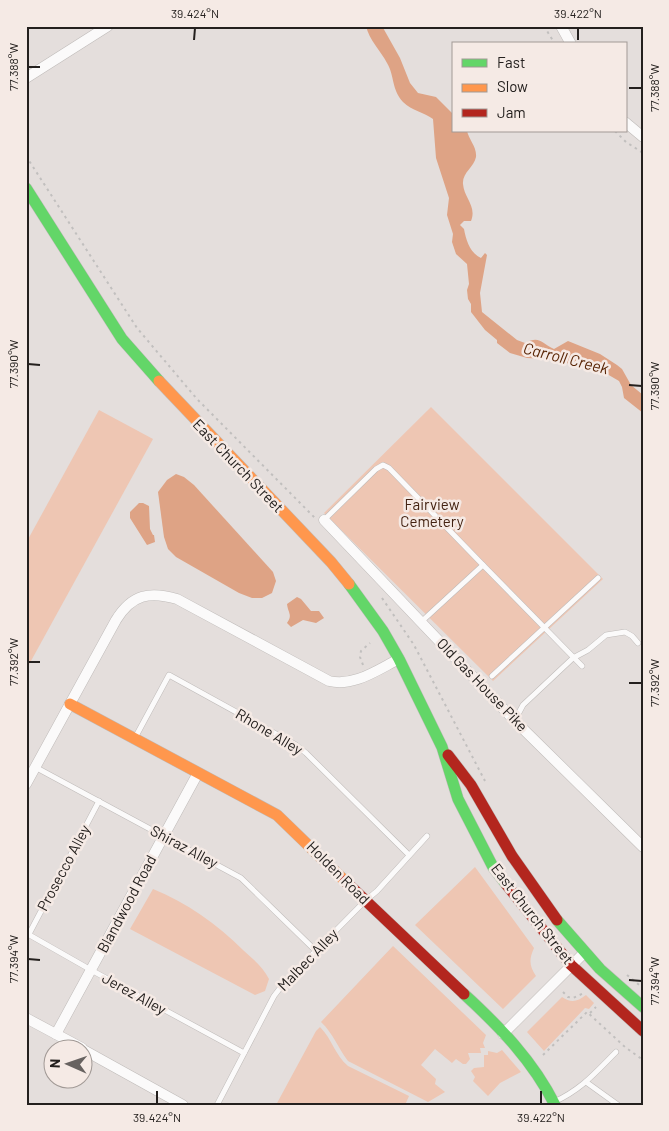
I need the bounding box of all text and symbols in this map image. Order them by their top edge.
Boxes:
text: 39.424°N [171,6,219,20]
text: 39.422°N [554,6,602,20]
legend [452,42,626,132]
text: 77.388°W [6,43,20,91]
text: Fast [497,53,525,71]
text: 77.388°W [647,64,661,112]
text: Slow [497,77,528,95]
text: Jam [497,103,526,121]
water label: Carroll Creek [522,338,611,377]
text: 77.390°W [6,339,20,388]
text: 77.390°W [647,361,661,410]
street label: East Church Street [190,415,288,516]
park label: Fairview Cemetery [400,495,464,530]
street label: Old Gas House Pike [433,634,532,735]
text: 77.392°W [6,637,20,686]
text: 77.392°W [647,658,661,707]
street label: Rhone Alley [233,704,306,758]
street label: Prosecco Alley [33,821,93,914]
street label: Shiraz Alley [147,821,222,872]
street label: Holden Road [303,837,374,908]
street label: Blandwood Road [93,852,159,955]
street label: East Church Street [488,859,578,967]
street label: Malbec Alley [273,924,341,994]
text: 77.394°W [6,934,20,983]
text: 77.394°W [647,956,661,1005]
street label: Jerez Alley [99,968,170,1018]
north arrow [42,1038,92,1088]
text: N [46,1059,63,1068]
text: 39.424°N [133,1110,181,1124]
text: 39.422°N [517,1110,565,1124]

